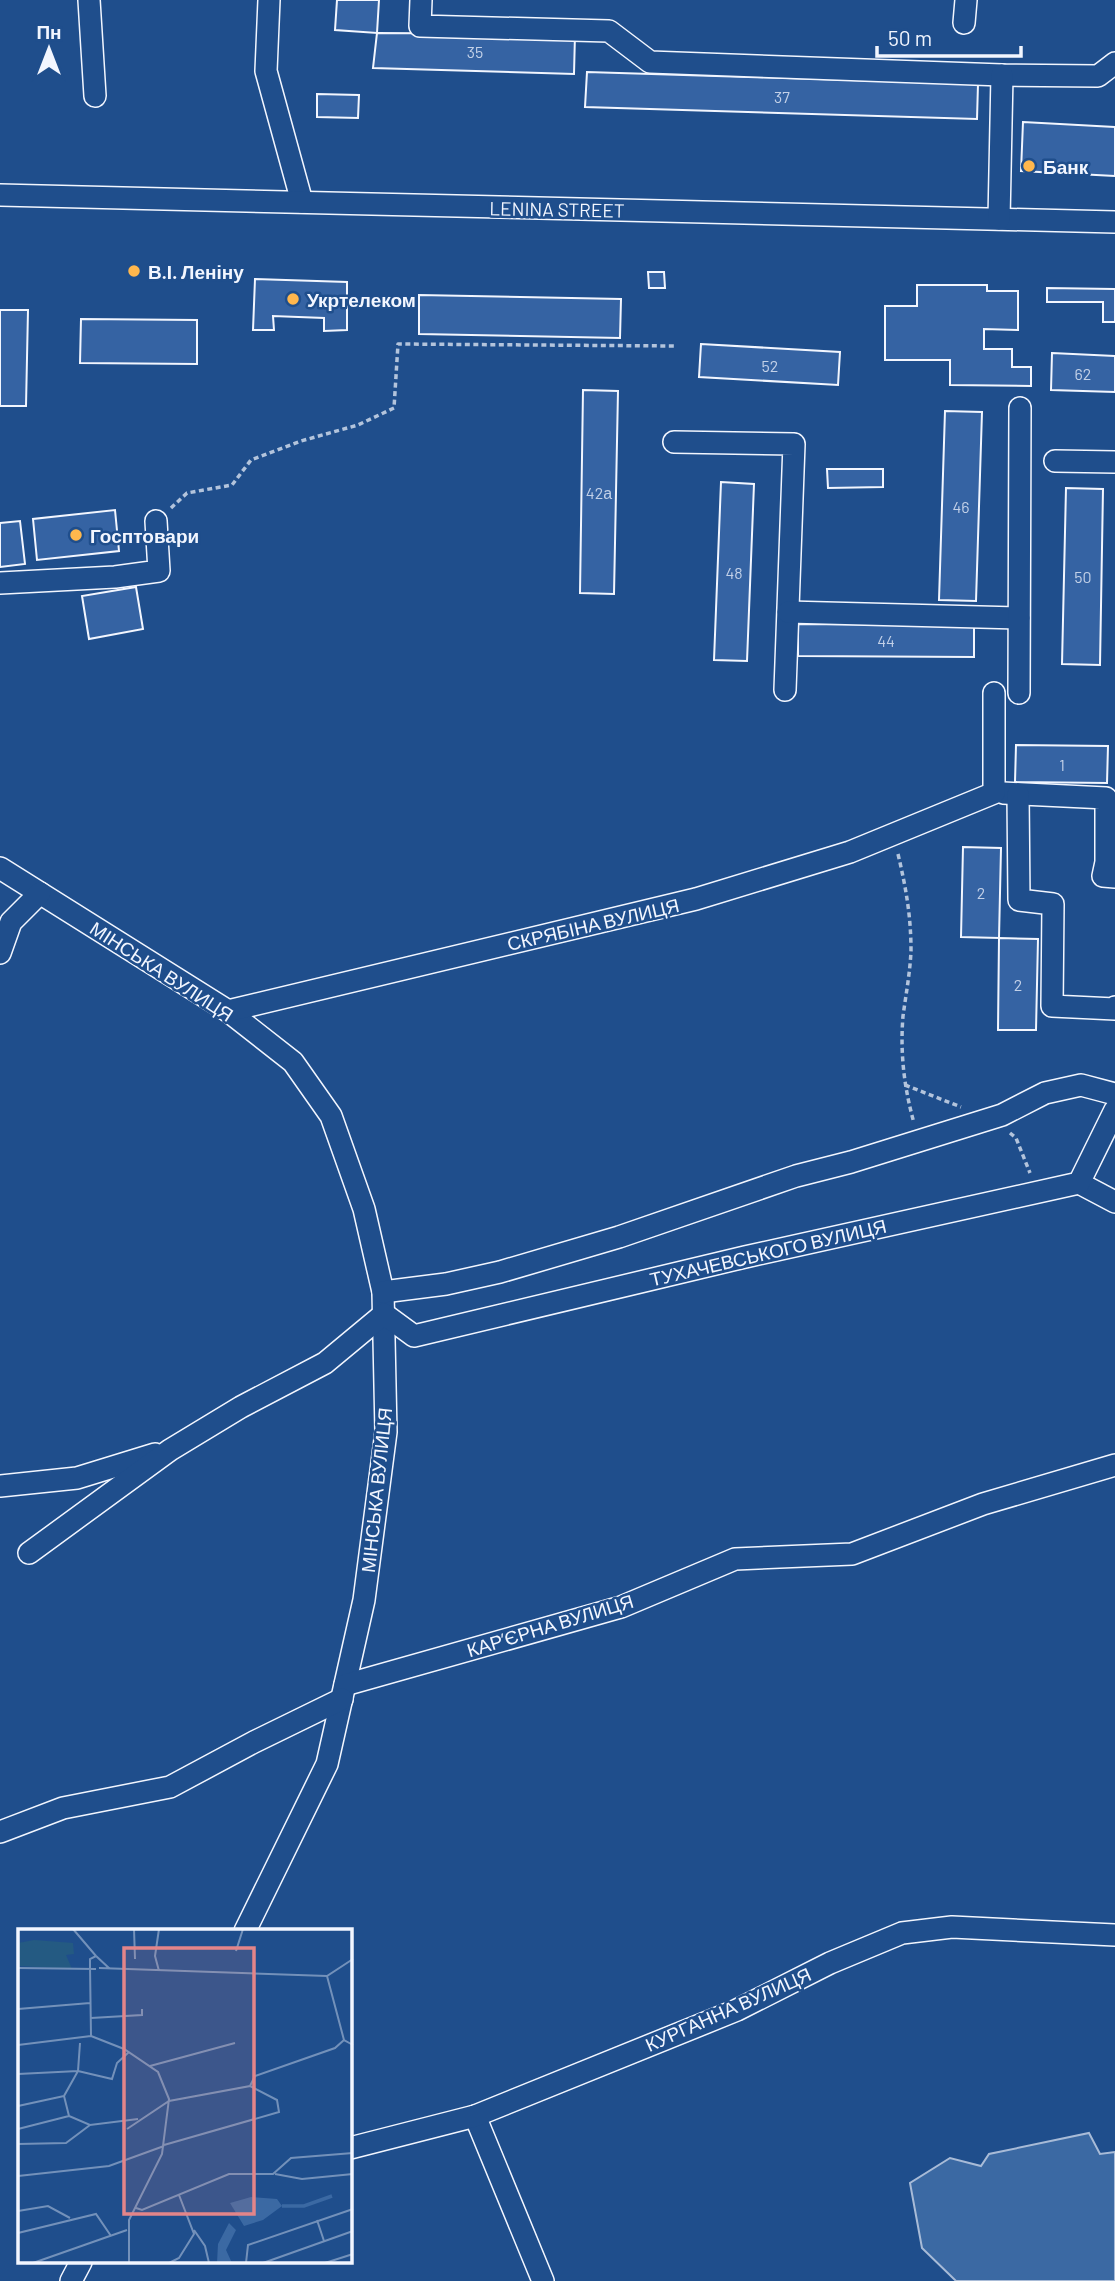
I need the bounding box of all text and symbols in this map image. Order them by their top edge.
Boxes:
north arrow [14,14,84,84]
scale bar [877,14,1020,58]
text: Пн [36,20,62,43]
text: 50 m [888,25,932,50]
house number: 35 [467,42,483,61]
house number: 37 [774,87,790,106]
place label: Банк [1043,155,1089,178]
marker: Банк [1021,158,1037,174]
street label: LENINA STREET [489,196,625,222]
place label: В.І. Леніну [148,260,244,283]
marker: В.І. Леніну [126,263,142,279]
place label: Укртелеком [307,288,416,311]
marker: Укртелеком [285,291,301,307]
house number: 52 [762,356,778,375]
house number: 62 [1075,364,1091,383]
house number: 42а [586,483,612,502]
house number: 46 [952,497,970,516]
place label: Госптовари [90,524,199,547]
marker: Госптовари [68,527,84,543]
house number: 48 [725,563,743,582]
house number: 50 [1074,567,1092,586]
house number: 44 [877,631,895,650]
house number: 1 [1059,755,1065,774]
house number: 2 [977,883,985,902]
street label: СКРЯБІНА ВУЛИЦЯ [505,893,681,955]
street label: МІНСЬКА ВУЛИЦЯ [86,916,238,1026]
house number: 2 [1014,975,1022,994]
street label: ТУХАЧЕВСЬКОГО ВУЛИЦЯ [648,1214,888,1290]
street label: МІНСЬКА ВУЛИЦЯ [356,1406,396,1574]
street label: КАР’ЄРНА ВУЛИЦЯ [464,1589,636,1661]
inset map [18,1929,352,2264]
street label: КУРГАННА ВУЛИЦЯ [642,1962,814,2056]

